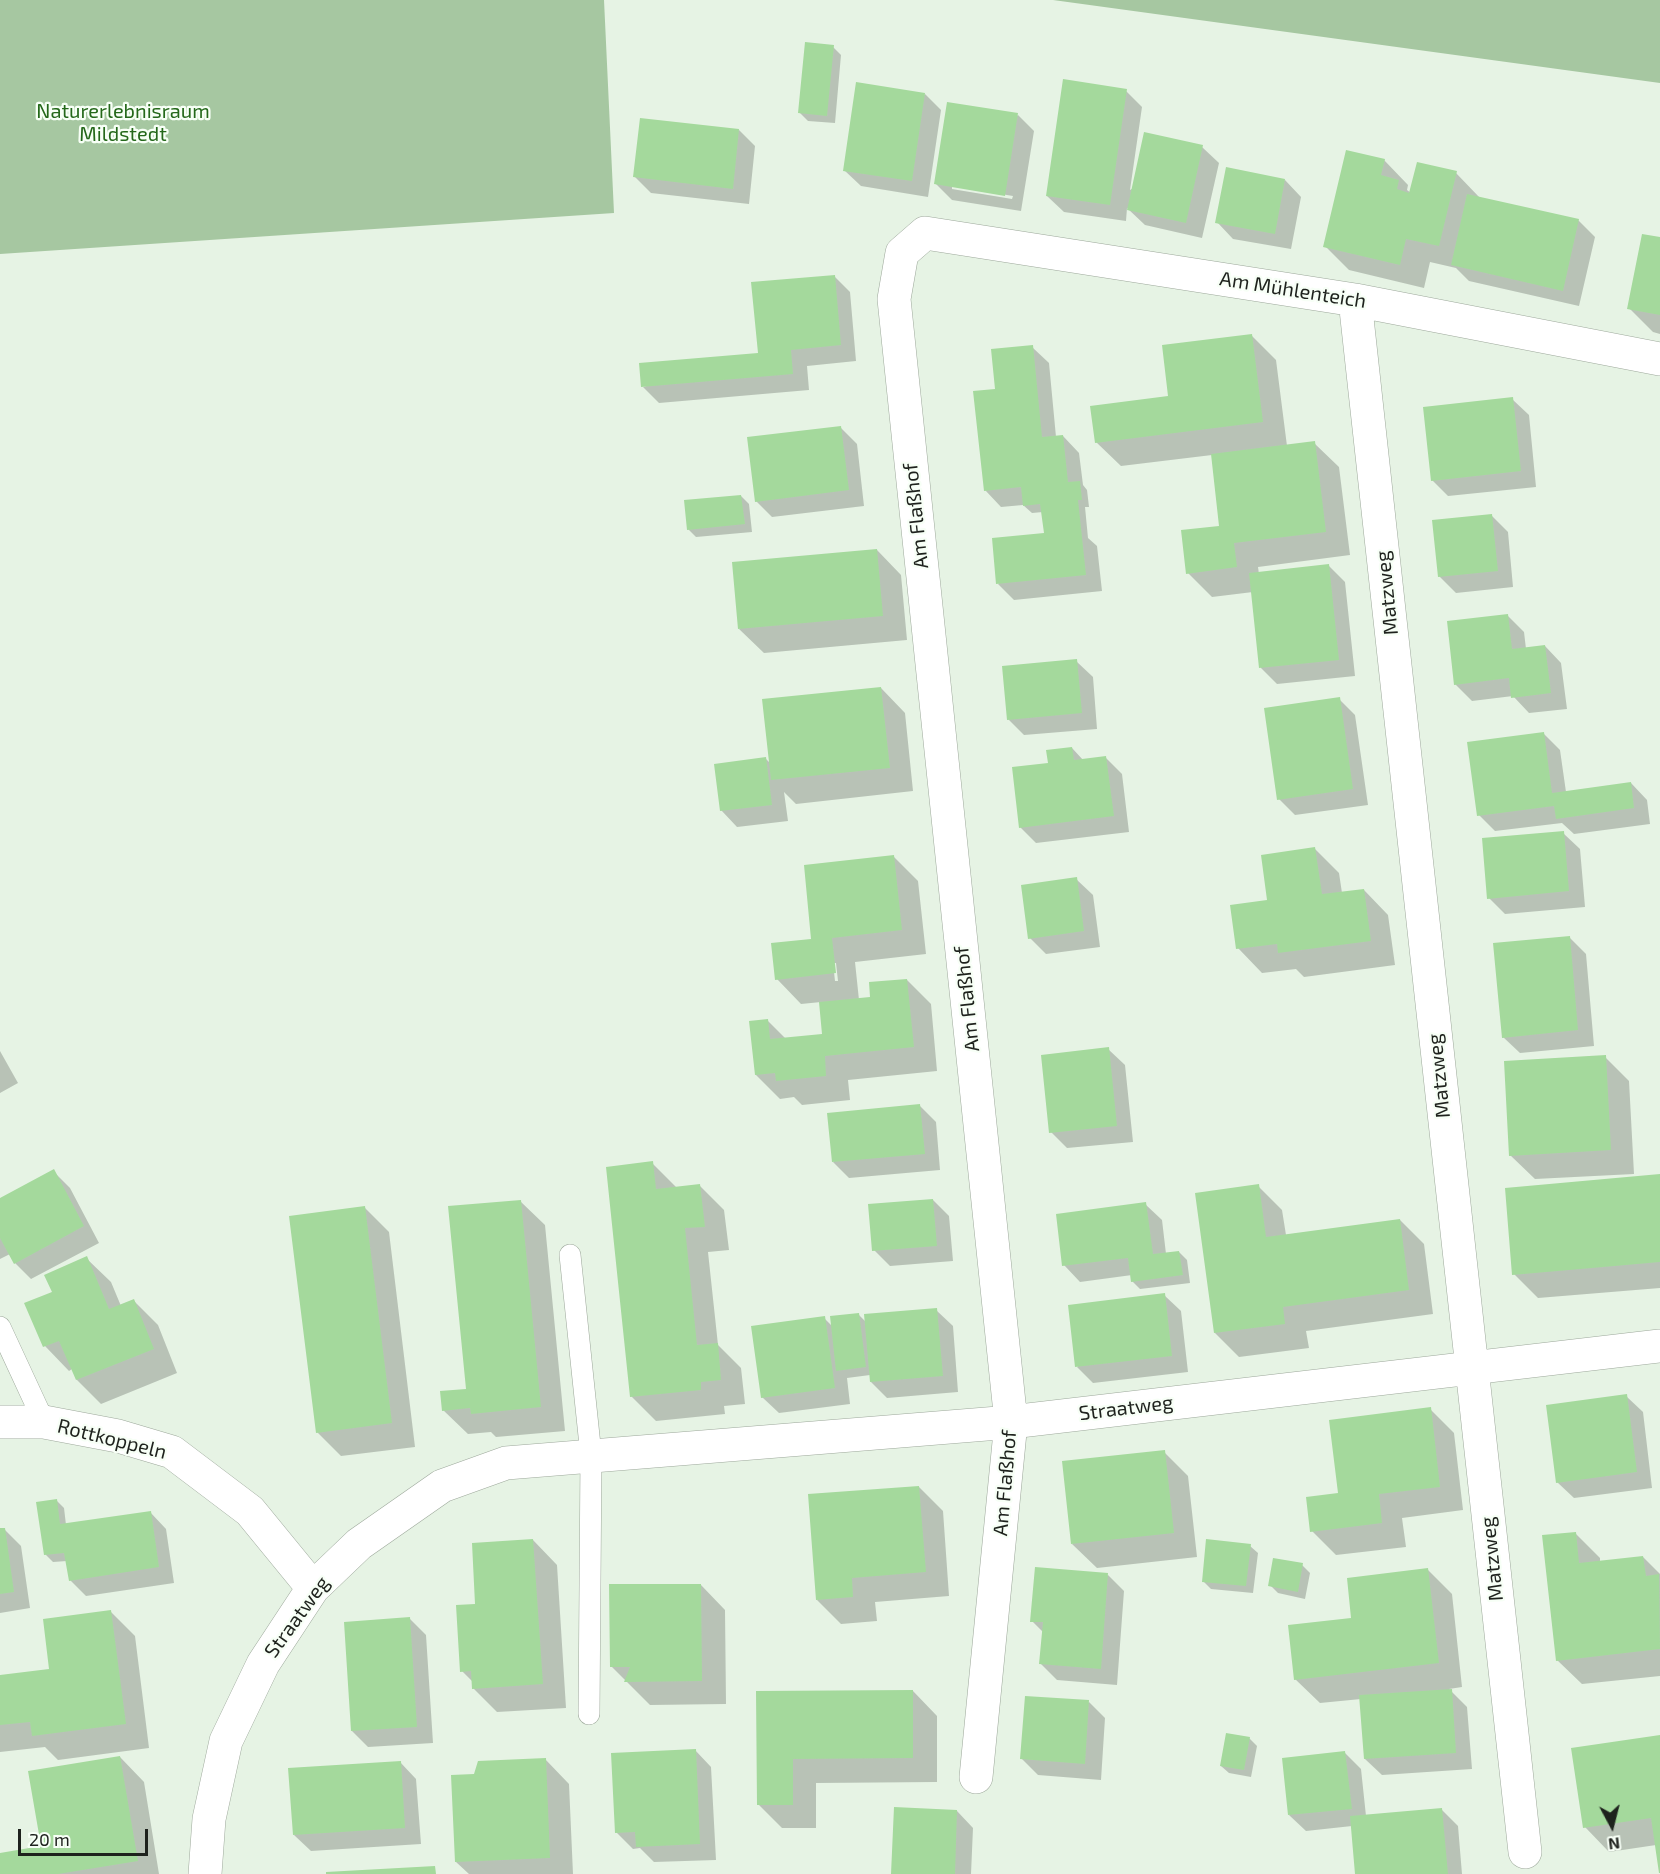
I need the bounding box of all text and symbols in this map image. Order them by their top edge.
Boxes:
park label: Naturerlebnisraum Mildstedt [36,99,210,146]
street label: Am Mühlenteich [1218,267,1368,313]
street label: Am Flaßhof [899,462,933,570]
street label: Matzweg [1371,550,1403,636]
street label: Am Flaßhof [950,945,984,1053]
street label: Matzweg [1423,1033,1455,1119]
street label: Straatweg [1078,1390,1174,1426]
street label: Rottkoppeln [55,1414,169,1464]
street label: Am Flaßhof [988,1429,1022,1537]
street label: Matzweg [1476,1516,1508,1602]
street label: Straatweg [259,1572,335,1662]
north arrow [1582,1796,1642,1856]
scale bar [21,1817,152,1855]
text: 20 m [29,1828,70,1850]
text: N [1607,1834,1621,1854]

